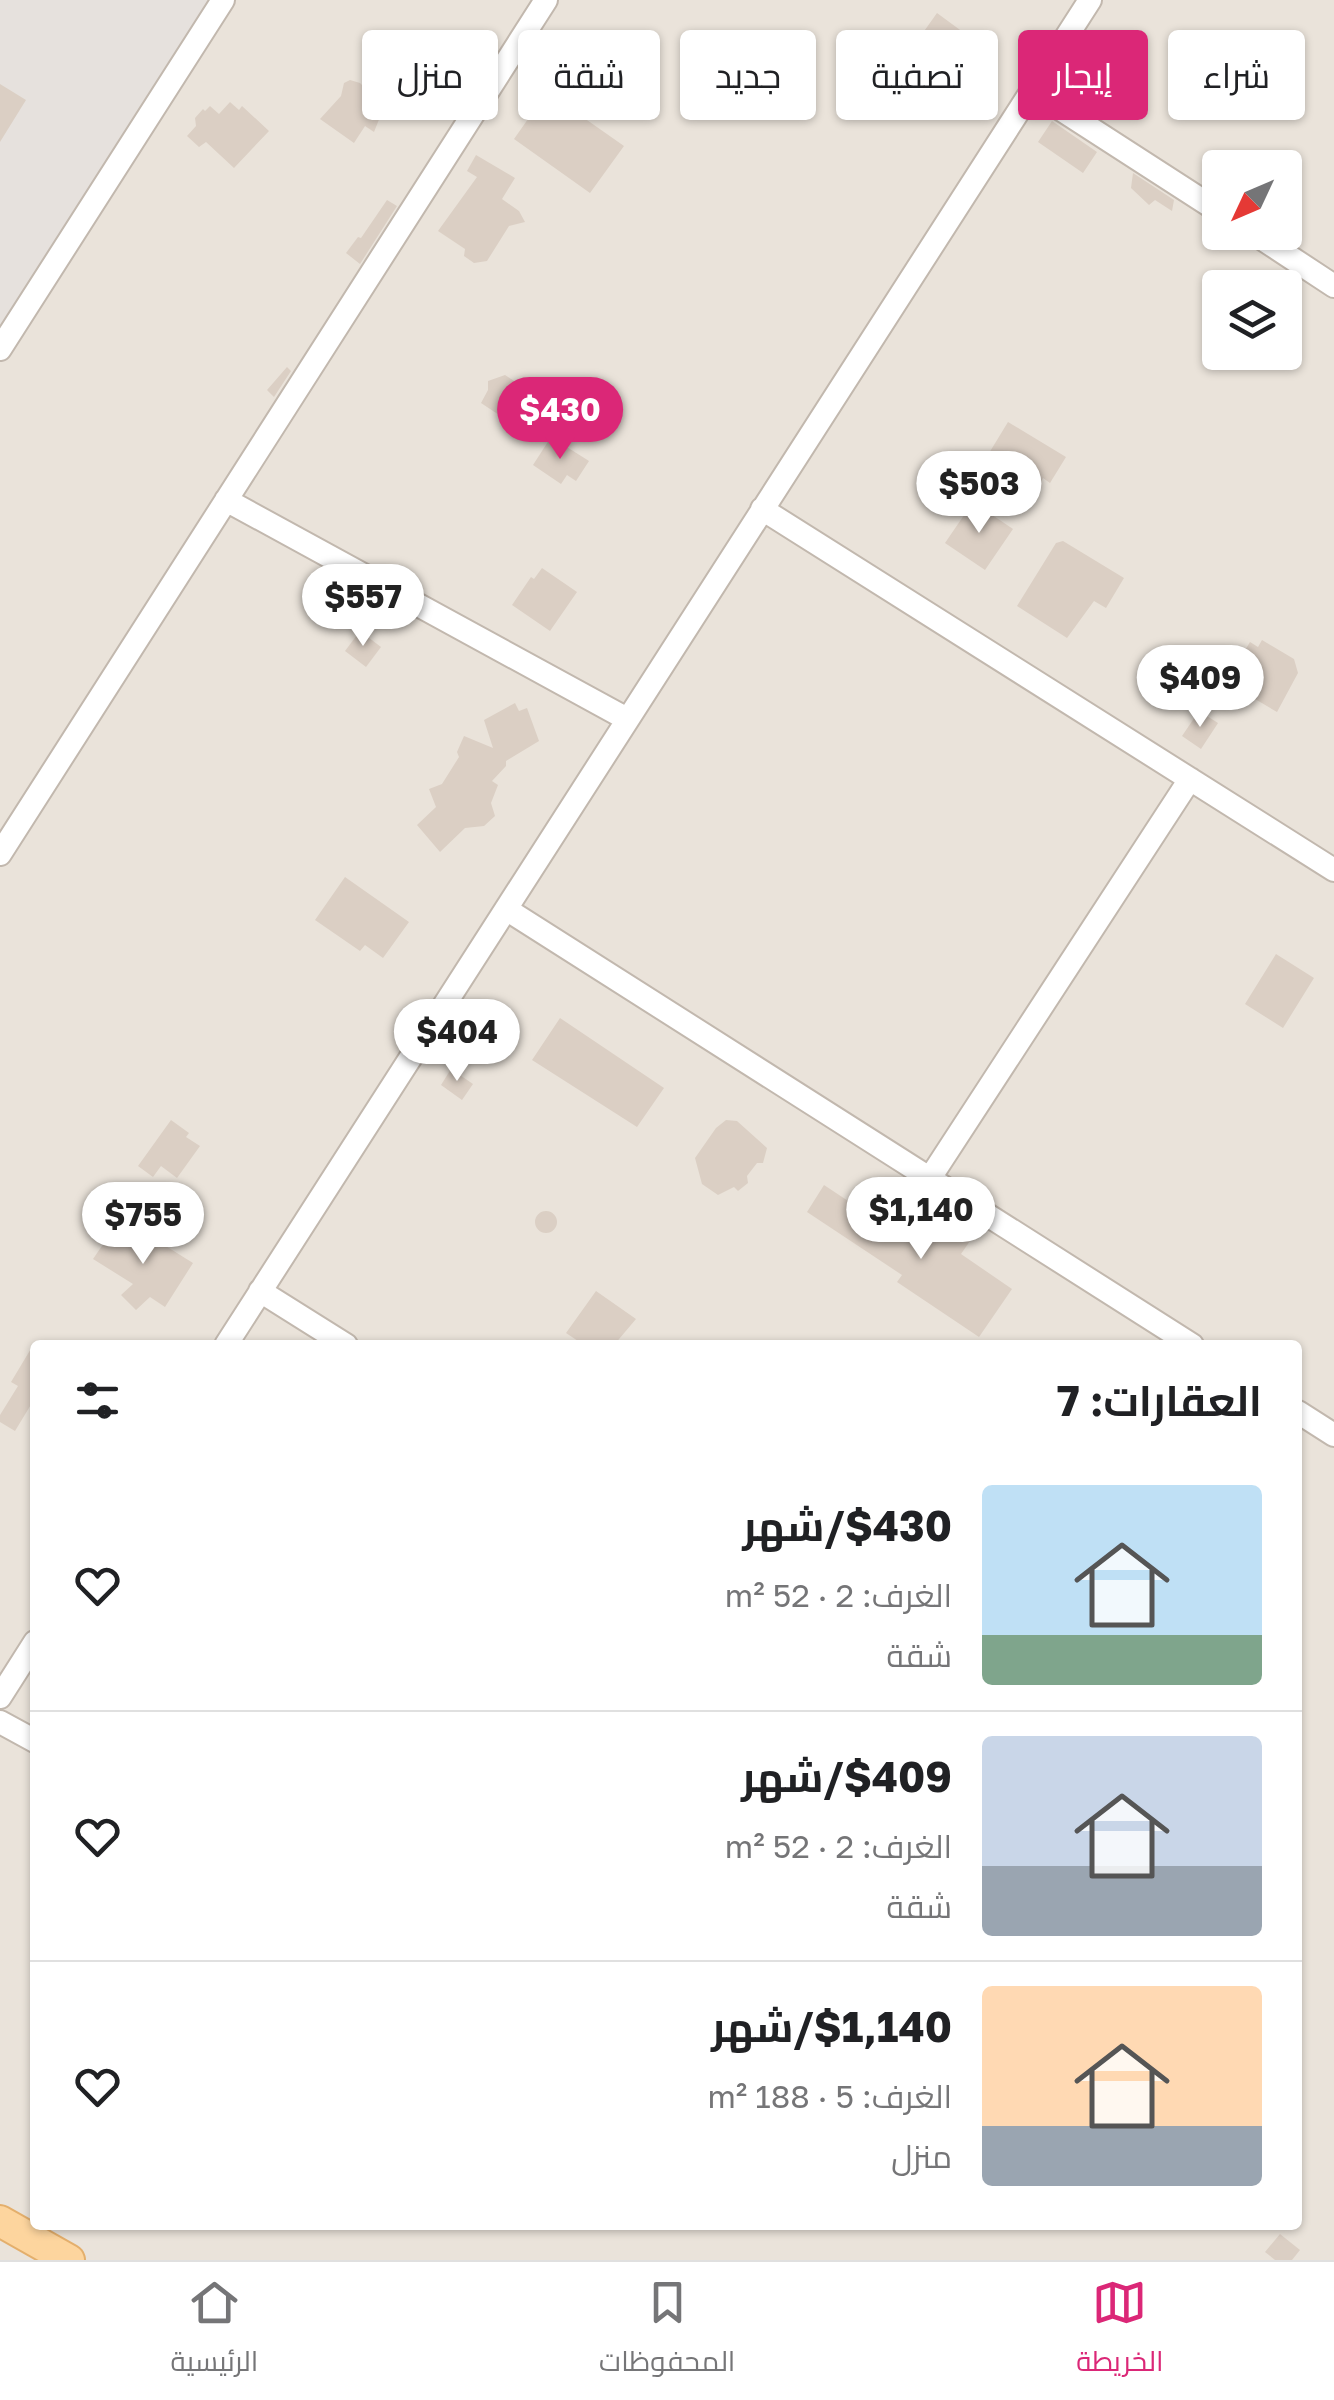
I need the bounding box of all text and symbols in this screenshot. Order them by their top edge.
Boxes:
chip: منزل [362,30,498,120]
chip: شقة [518,30,660,120]
chip: جديد [680,30,816,120]
chip: تصفية [836,30,998,120]
chip: إيجار [1018,30,1148,120]
chip: شراء [1168,30,1305,120]
north arrow [1202,150,1302,250]
map controls [1202,150,1302,370]
button: layers [1202,270,1302,370]
pin: $430 [501,377,619,462]
text: $430 [519,390,601,428]
pin: $503 [920,451,1038,536]
text: $503 [938,464,1020,502]
pin: $557 [304,564,422,649]
text: $557 [324,577,402,615]
pin: $409 [1141,645,1259,730]
text: $409 [1159,658,1241,696]
pin: $404 [398,999,516,1084]
text: $404 [416,1012,498,1050]
pin: $1,140 [840,1177,1002,1262]
pin: $755 [84,1182,202,1267]
text: $1,140 [868,1190,974,1228]
text: $755 [104,1195,182,1233]
icon: filters [70,1373,125,1428]
text: العقارات: 7 [1057,1375,1262,1425]
text: $430/شهر [742,1500,952,1550]
icon: home [1062,1525,1182,1645]
icon: heart [70,1558,125,1613]
text: الغرف: 2 · 52 m² [725,1576,952,1614]
text: شقة [887,1636,952,1674]
text: $409/شهر [741,1751,952,1801]
icon: home [1062,1776,1182,1896]
icon: heart [70,1809,125,1864]
text: الغرف: 2 · 52 m² [725,1827,952,1865]
text: شقة [887,1887,952,1925]
text: $1,140/شهر [711,2001,952,2051]
icon: home [1062,2026,1182,2146]
icon: heart [70,2059,125,2114]
text: الغرف: 5 · 188 m² [707,2077,952,2115]
text: منزل [891,2137,952,2175]
tab: الرئيسية [170,2275,258,2387]
tab: المحفوظات [599,2275,735,2387]
tab: الخريطة [1076,2275,1164,2387]

